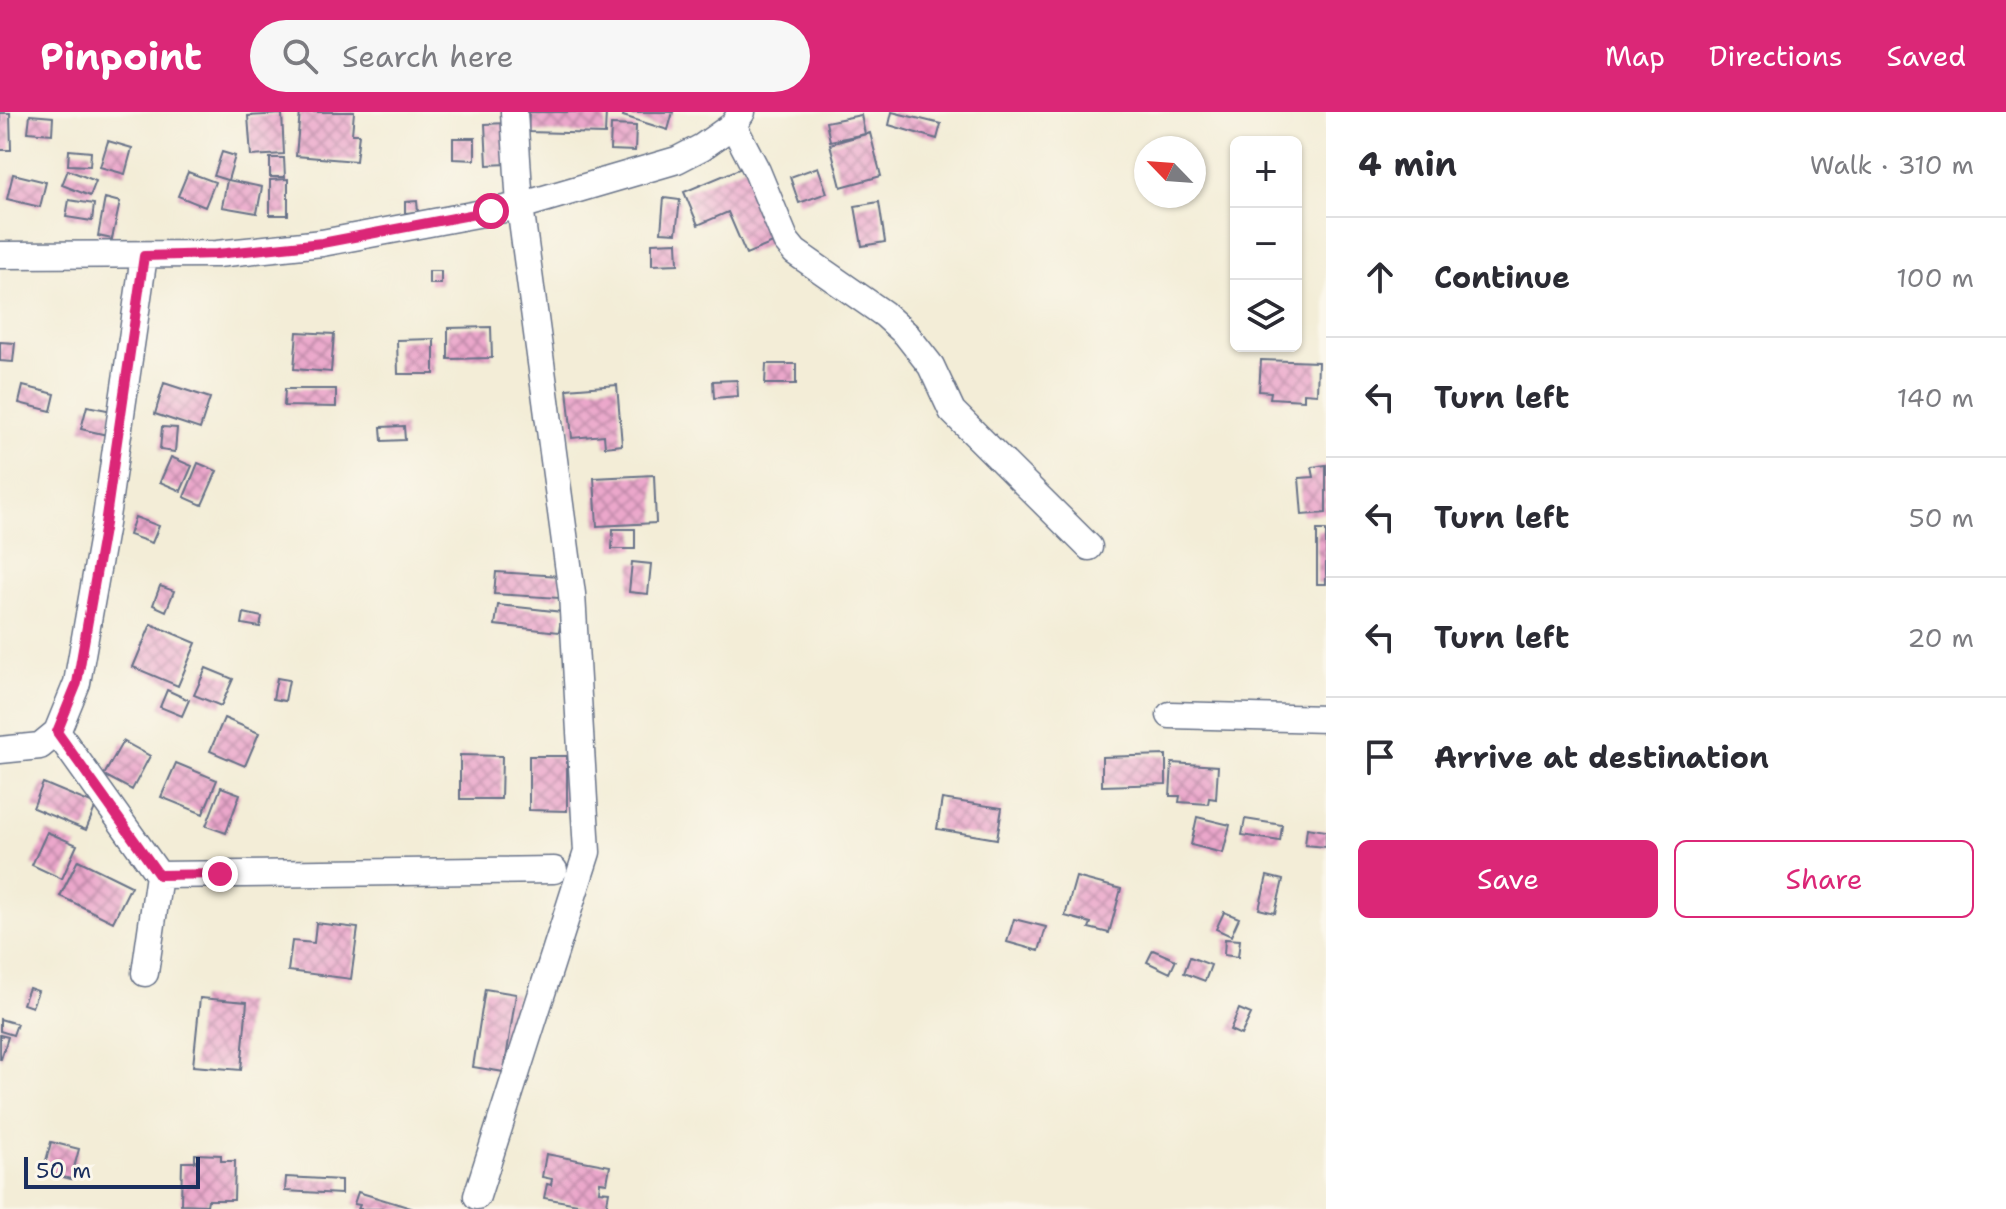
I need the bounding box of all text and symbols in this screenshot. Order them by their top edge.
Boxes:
search box [250,20,810,92]
text: Pinpoint [40,31,202,82]
icon: search [278,34,322,78]
text: Search here [342,36,513,77]
text: Map [1605,37,1665,75]
text: Directions [1709,37,1843,75]
text: Saved [1887,37,1966,75]
north arrow [1134,136,1206,208]
map controls [1230,136,1302,352]
button: + [1230,136,1302,208]
text: 4 min [1358,141,1457,187]
text: Walk · 310 m [1810,147,1974,182]
route start [473,193,509,229]
button: − [1230,208,1302,280]
icon: ahead [1358,255,1402,299]
text: Continue [1434,257,1570,298]
text: 100 m [1896,260,1974,295]
button: layers [1230,280,1302,352]
icon: left [1358,375,1402,419]
text: Turn left [1434,377,1569,418]
text: 140 m [1897,380,1974,415]
icon: left [1358,495,1402,539]
text: Turn left [1434,497,1569,538]
text: 50 m [1909,500,1974,535]
icon: left [1358,615,1402,659]
text: Turn left [1434,617,1569,658]
text: 20 m [1907,620,1974,655]
icon: arrive [1358,735,1402,779]
text: Arrive at destination [1434,737,1769,778]
button: Save [1358,840,1658,918]
button: Share [1674,840,1974,918]
route end [202,856,238,892]
scale bar [24,1153,200,1189]
text: 50 m [36,1156,91,1185]

